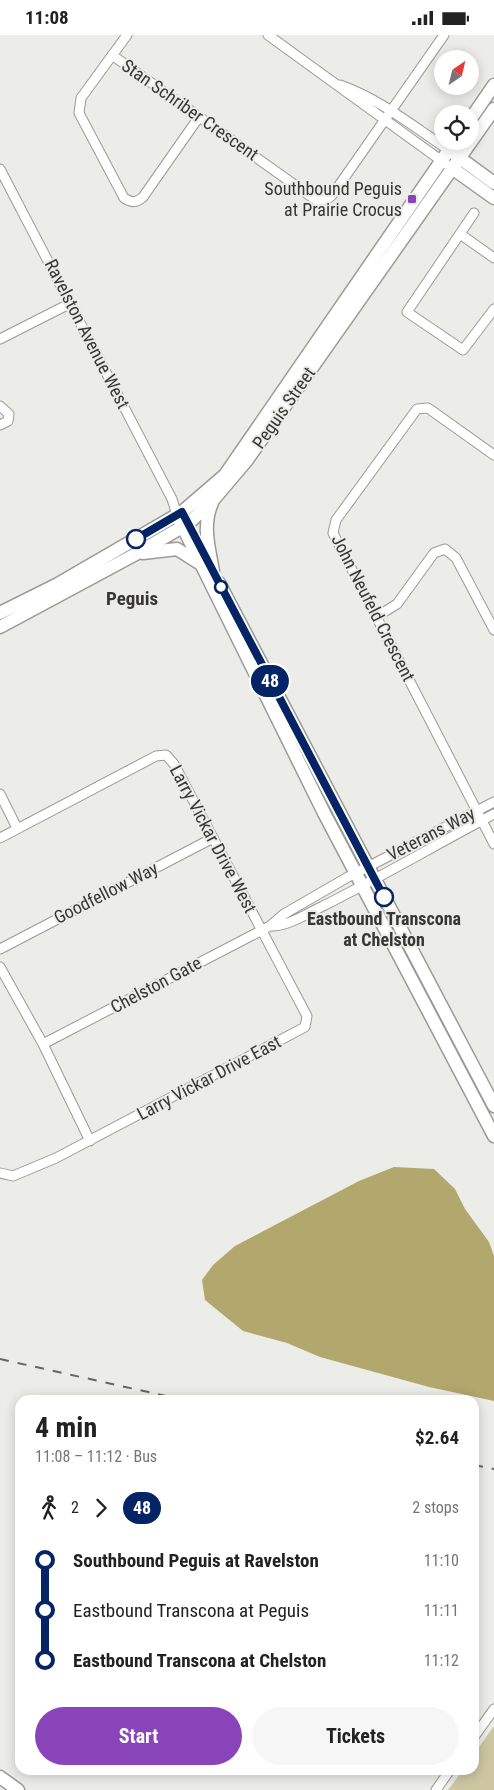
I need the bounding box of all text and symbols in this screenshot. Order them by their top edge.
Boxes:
text: 11:08 [25,6,69,29]
north arrow [434,50,479,95]
map controls [434,50,479,150]
street label: Stan Schriber Crescent [118,55,263,165]
button: locate [434,105,479,150]
place label: Southbound Peguis at Prairie Crocus [264,178,402,220]
marker: Southbound Peguis at Prairie Crocus [406,193,418,205]
street label: Ravelston Avenue West [41,256,134,412]
street label: Peguis Street [248,363,319,452]
unlabelled marker [126,529,146,549]
street label: John Neufeld Crescent [327,531,419,685]
unlabelled marker [214,580,228,594]
district label: Peguis [106,587,158,610]
line badge: 48 [248,665,292,697]
text: 48 [261,670,279,691]
street label: Larry Vickar Drive West [166,761,261,916]
street label: Veterans Way [383,802,479,865]
street label: Goodfellow Way [50,857,162,928]
marker: Eastbound Transcona at Chelston [374,887,394,907]
place label: Eastbound Transcona at Chelston [307,908,461,950]
street label: Chelston Gate [107,952,205,1017]
street label: Larry Vickar Drive East [133,1031,284,1124]
text: 4 min [35,1411,97,1444]
text: $2.64 [415,1426,459,1449]
text: 11:08 – 11:12 · Bus [35,1447,157,1466]
icon: walk [35,1494,63,1522]
icon: forward [87,1494,115,1522]
text: 48 [133,1497,151,1518]
text: 2 [71,1498,79,1517]
text: 2 stops [412,1498,459,1517]
text: Southbound Peguis at Ravelston [73,1549,319,1572]
text: 11:10 [424,1551,459,1570]
text: Eastbound Transcona at Peguis [73,1599,309,1622]
text: 11:11 [424,1601,459,1620]
text: Eastbound Transcona at Chelston [73,1649,326,1672]
text: 11:12 [424,1651,459,1670]
button: Start [35,1707,242,1765]
button: Tickets [252,1707,459,1765]

